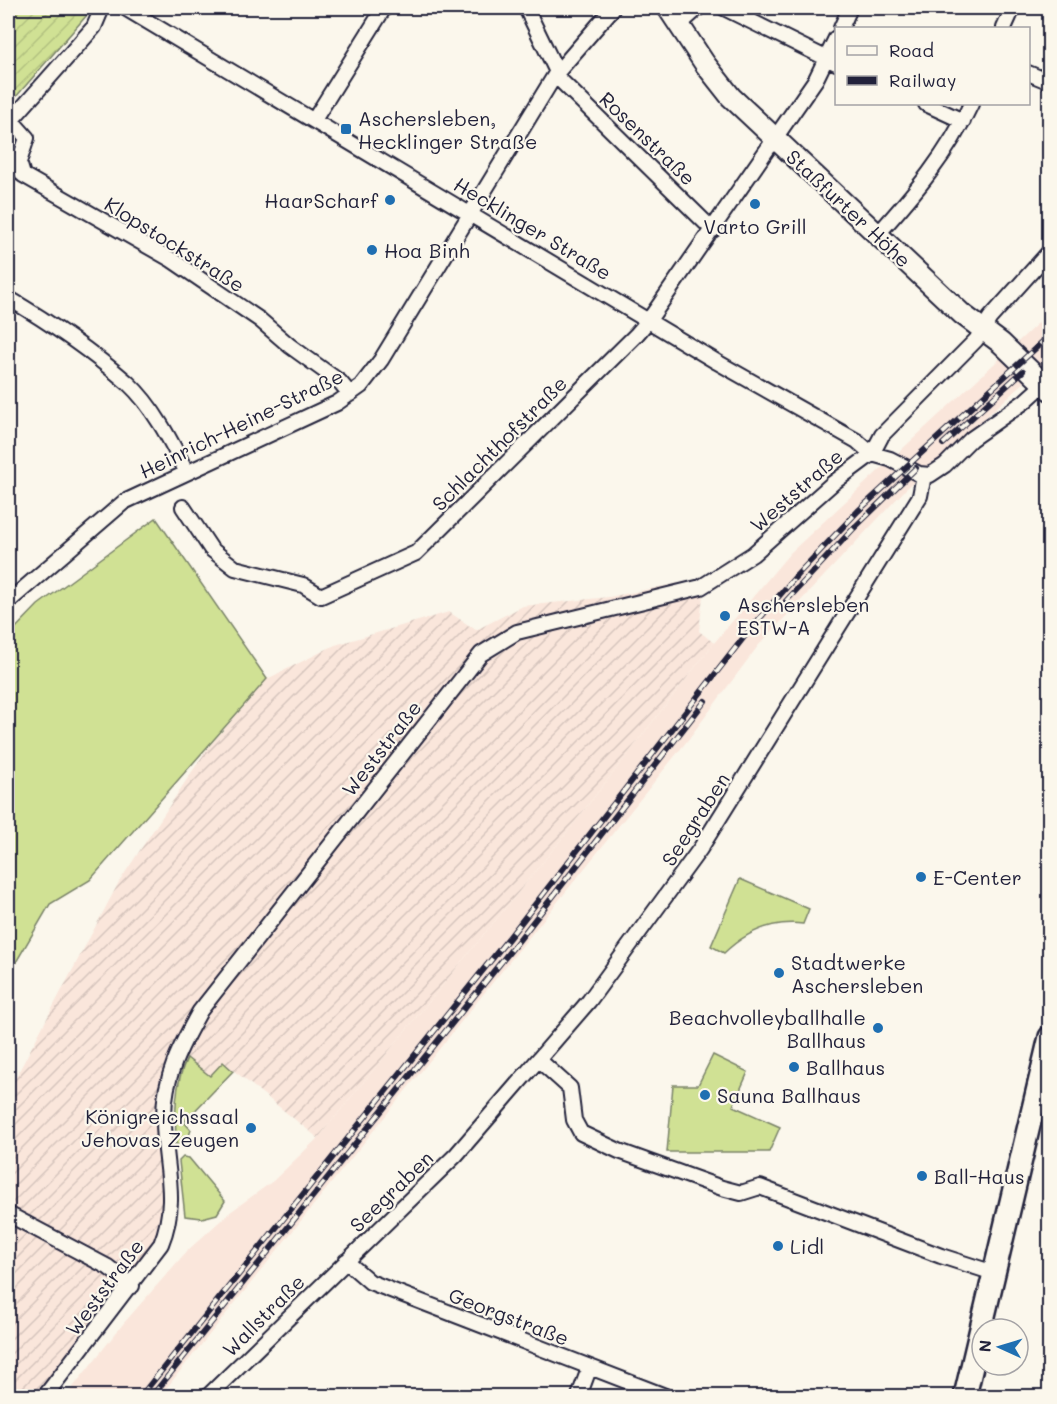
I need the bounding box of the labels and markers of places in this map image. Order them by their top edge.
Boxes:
place label: Aschersleben, Hecklinger Straße [358,105,537,154]
marker: Aschersleben, Hecklinger Straße [339,122,353,136]
place label: HaarScharf [264,187,379,213]
marker: HaarScharf [383,193,397,207]
marker: Varto Grill [748,197,762,211]
place label: Varto Grill [703,213,807,239]
place label: Hoa Binh [384,237,470,263]
marker: Hoa Binh [365,243,379,257]
place label: Aschersleben ESTW-A [737,591,869,640]
marker: Aschersleben ESTW-A [718,609,732,623]
place label: E-Center [933,864,1022,890]
marker: E-Center [914,870,928,884]
place label: Stadtwerke Aschersleben [791,949,923,998]
marker: Stadtwerke Aschersleben [772,966,786,980]
place label: Beachvolleyballhalle Ballhaus [669,1004,866,1053]
marker: Beachvolleyballhalle Ballhaus [871,1021,885,1035]
place label: Ballhaus [806,1054,885,1080]
marker: Ballhaus [787,1060,801,1074]
place label: Sauna Ballhaus [717,1082,861,1108]
marker: Sauna Ballhaus [698,1088,712,1102]
place label: Königreichssaal Jehovas Zeugen [82,1103,239,1152]
marker: Königreichssaal Jehovas Zeugen [244,1121,258,1135]
place label: Ball-Haus [934,1163,1025,1189]
marker: Ball-Haus [915,1169,929,1183]
place label: Lidl [790,1233,824,1259]
marker: Lidl [771,1239,785,1253]

